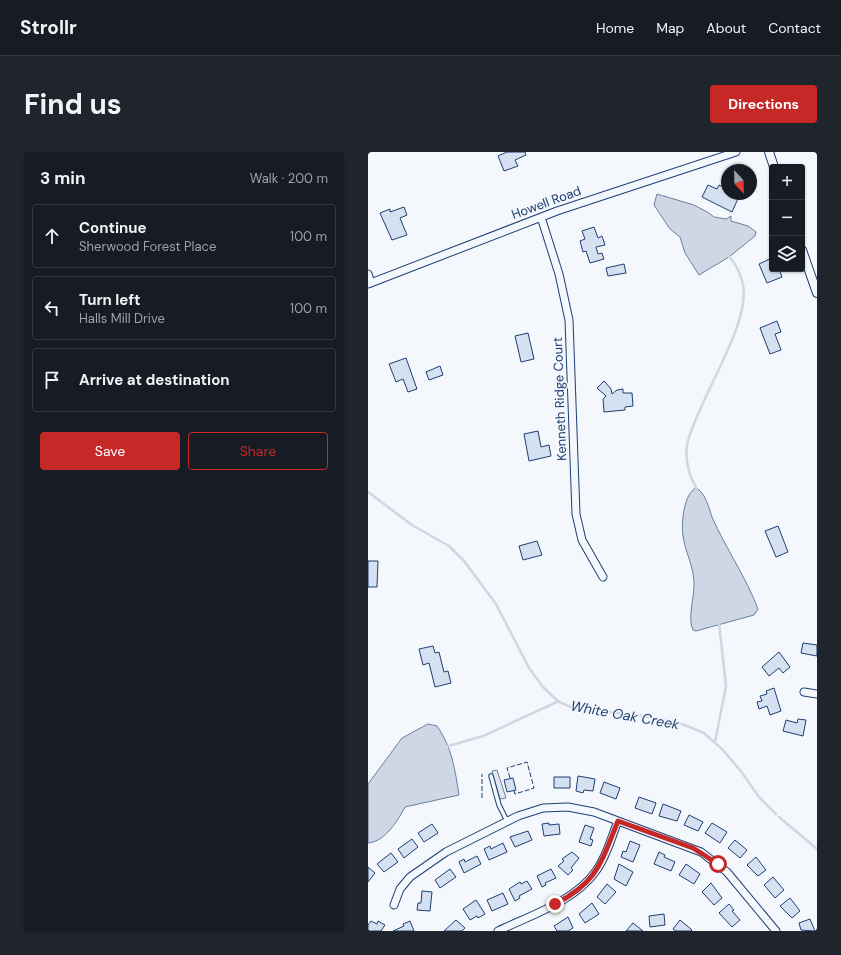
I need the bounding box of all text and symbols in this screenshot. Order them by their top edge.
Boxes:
text: Strollr [20,15,77,40]
text: Home [596,19,634,37]
text: Map [656,19,684,37]
text: About [706,19,746,37]
text: Contact [768,19,821,37]
button: Directions [710,85,817,123]
text: Find us [24,86,122,123]
north arrow [721,164,757,200]
map controls [769,164,805,272]
button: + [769,164,805,200]
text: 3 min [40,167,85,189]
text: Walk · 200 m [250,170,328,187]
street label: Howell Road [509,182,583,223]
button: − [769,200,805,236]
text: Continue [79,218,147,238]
icon: ahead [41,225,63,247]
text: 100 m [290,228,327,245]
button: layers [769,236,805,272]
text: Sherwood Forest Place [79,238,216,255]
text: Turn left [79,290,140,310]
icon: left [41,297,63,319]
text: 100 m [290,300,327,317]
text: Halls Mill Drive [79,310,165,327]
street label: Kenneth Ridge Court [549,337,570,461]
icon: arrive [41,369,63,391]
text: Arrive at destination [79,370,230,390]
button: Save [40,432,180,470]
button: Share [188,432,328,470]
water label: White Oak Creek [569,697,682,734]
route start [709,855,727,873]
route end [546,895,564,913]

